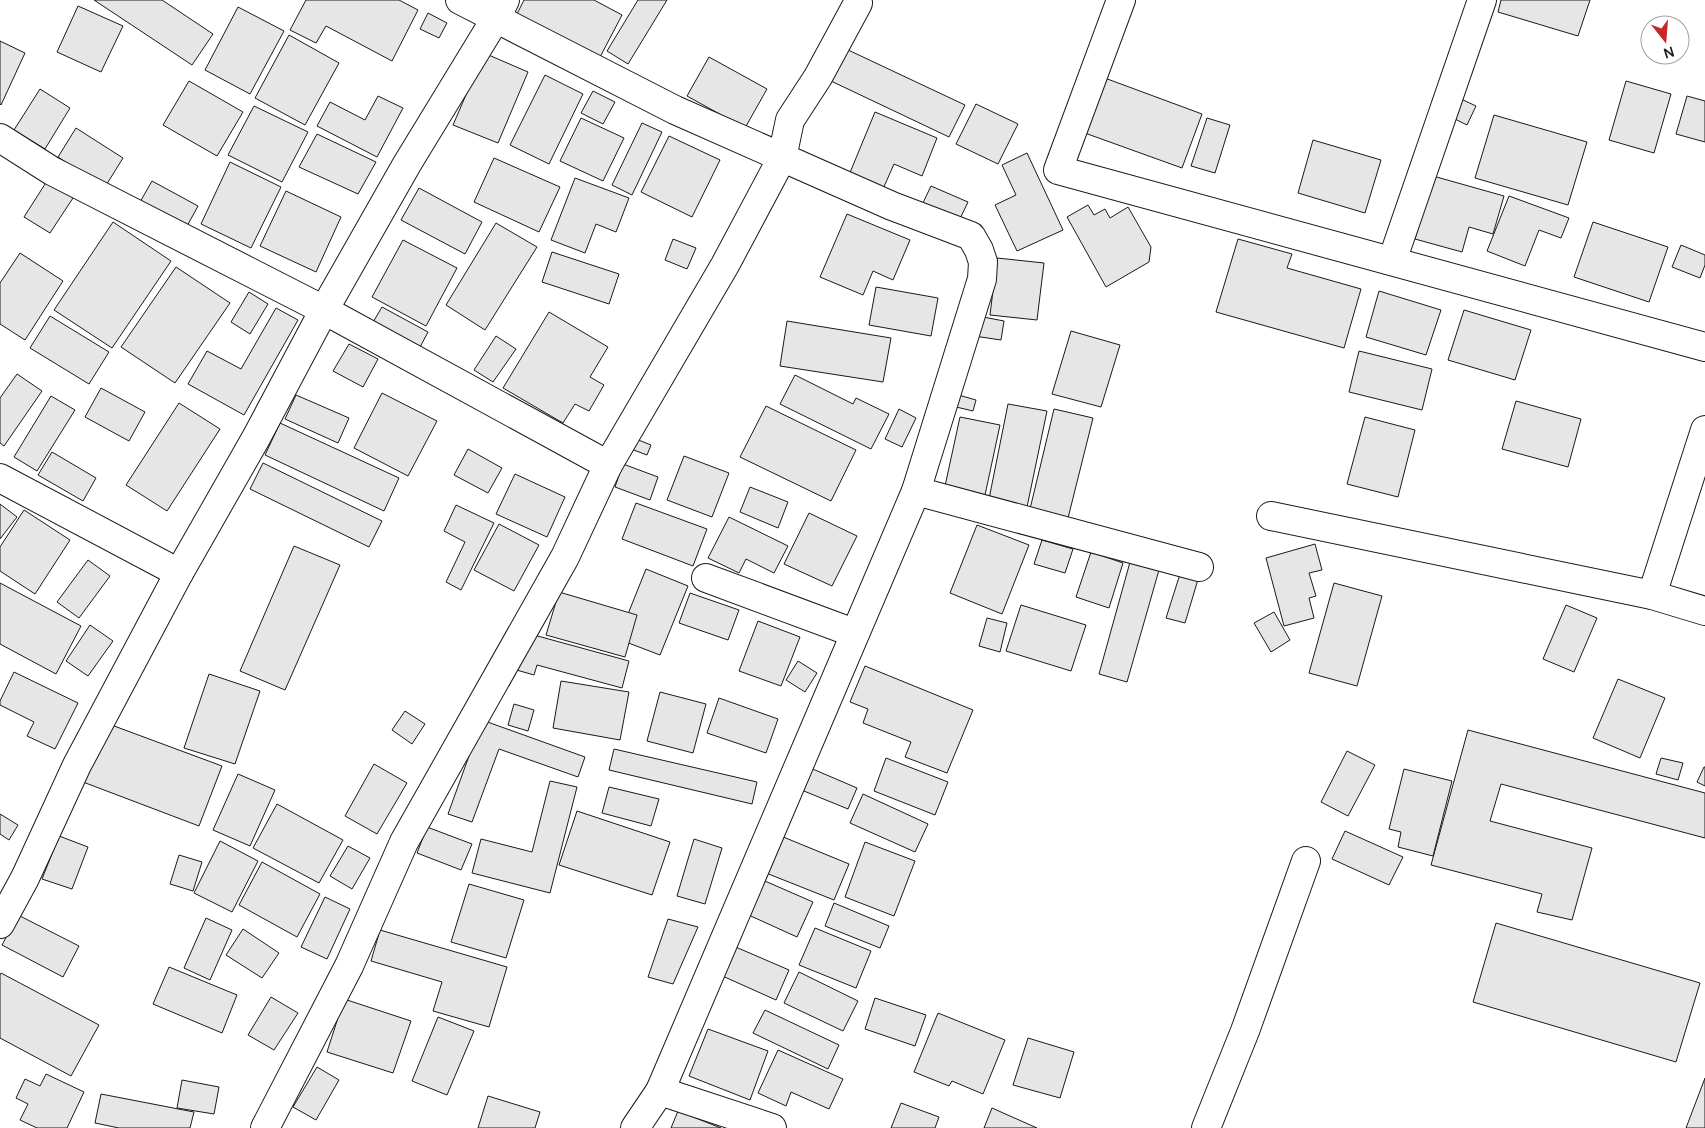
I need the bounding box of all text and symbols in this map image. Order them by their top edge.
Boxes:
north arrow [1640,15,1690,65]
text: N [1661,42,1677,63]

